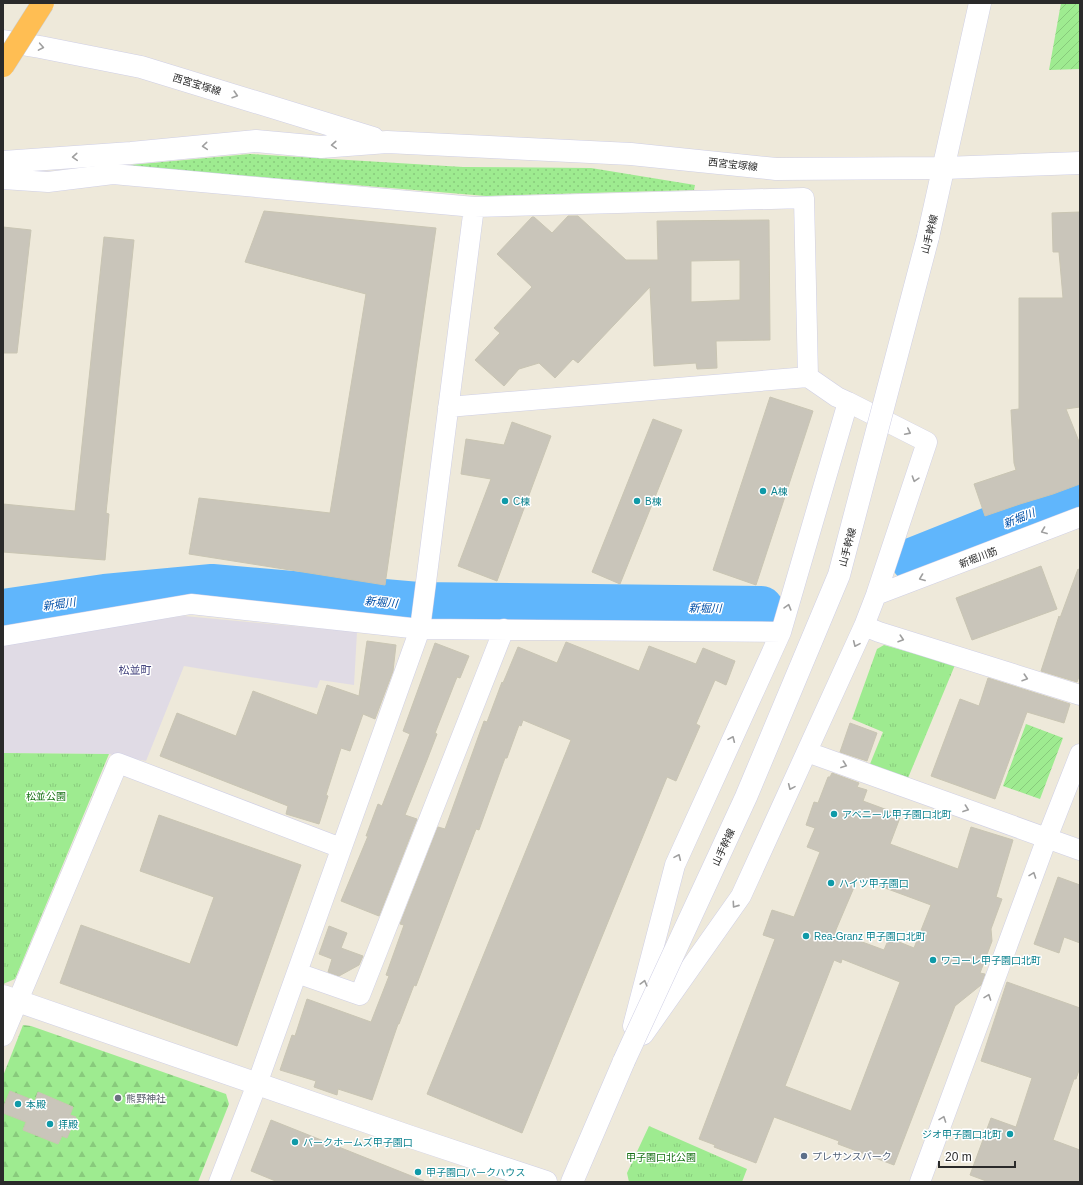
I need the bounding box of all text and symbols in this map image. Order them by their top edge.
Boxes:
one-way arrow [38,42,45,51]
street label: 西宮宝塚線 [171,72,222,97]
one-way arrow [232,90,239,99]
one-way arrow [202,141,208,150]
one-way arrow [331,141,337,150]
one-way arrow [72,152,78,161]
street label: 西宮宝塚線 [708,156,758,173]
street label: 山手幹線 [919,213,940,255]
one-way arrow [904,427,911,435]
one-way arrow [911,475,920,482]
marker: A棟 [758,486,768,496]
place label: A棟 [771,486,788,497]
marker: C棟 [500,496,510,506]
place label: C棟 [513,496,530,507]
marker: B棟 [632,496,642,506]
place label: B棟 [645,496,662,507]
water label: 新堀川 [1001,506,1037,530]
street label: 山手幹線 [837,526,858,568]
one-way arrow [1040,527,1047,535]
street label: 新堀川筋 [958,545,999,570]
one-way arrow [919,574,926,582]
water label: 新堀川 [364,595,399,610]
water label: 新堀川 [42,596,77,612]
water label: 新堀川 [688,602,723,614]
one-way arrow [783,603,792,610]
one-way arrow [897,634,904,642]
one-way arrow [853,640,861,648]
district label: 松並町 [119,664,152,676]
one-way arrow [1021,673,1028,682]
one-way arrow [727,736,735,743]
one-way arrow [840,761,847,769]
one-way arrow [788,783,796,791]
park label: 松並公園 [26,791,66,802]
one-way arrow [963,804,970,813]
marker: アベニール甲子園口北町 [829,809,839,819]
place label: アベニール甲子園口北町 [842,809,952,820]
street label: 山手幹線 [710,827,737,868]
one-way arrow [674,854,682,861]
one-way arrow [1028,872,1037,879]
marker: ハイツ甲子園口 [826,878,836,888]
place label: ハイツ甲子園口 [839,878,909,889]
one-way arrow [733,900,740,907]
marker: Rea-Granz 甲子園口北町 [801,931,811,941]
place label: Rea-Granz 甲子園口北町 [814,931,926,942]
marker: ワコーレ甲子園口北町 [928,955,938,965]
place label: ワコーレ甲子園口北町 [941,955,1041,966]
one-way arrow [640,979,648,986]
one-way arrow [983,994,992,1001]
marker: 熊野神社 [113,1093,123,1103]
place label: 熊野神社 [126,1093,166,1104]
marker: 本殿 [13,1099,23,1109]
place label: 本殿 [26,1099,46,1110]
one-way arrow [938,1116,947,1123]
marker: 拝殿 [45,1119,55,1129]
place label: 拝殿 [58,1119,78,1130]
place label: ジオ甲子園口北町 [922,1129,1002,1140]
marker: ジオ甲子園口北町 [1005,1129,1015,1139]
marker: パークホームズ甲子園口 [290,1137,300,1147]
place label: パークホームズ甲子園口 [303,1137,413,1148]
scale bar [939,1143,1015,1169]
text: 20 m [945,1150,972,1164]
marker: プレサンスパーク [799,1151,809,1161]
place label: プレサンスパーク [812,1151,892,1162]
park label: 甲子園口北公園 [626,1152,696,1163]
marker: 甲子園口パークハウス [413,1167,423,1177]
place label: 甲子園口パークハウス [426,1167,526,1178]

